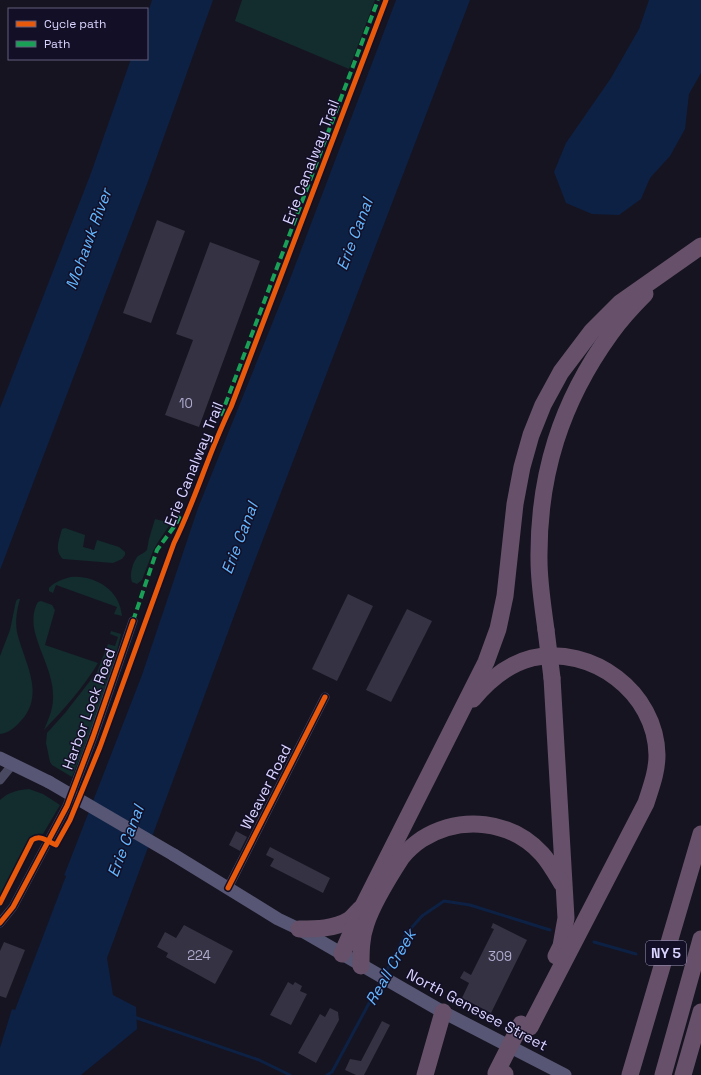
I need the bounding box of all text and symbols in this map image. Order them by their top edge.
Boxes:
legend [8,8,148,60]
text: Cycle path [44,16,106,32]
text: Path [44,36,70,52]
street label: Erie Canalway Trail [278,97,343,227]
water label: Mohawk River [60,184,117,293]
water label: Erie Canal [331,193,378,273]
house number: 10 [179,395,193,412]
street label: Erie Canalway Trail [160,399,227,529]
water label: Erie Canal [216,497,263,577]
street label: Harbor Lock Road [58,646,119,772]
street label: Weaver Road [236,741,295,833]
water label: Erie Canal [102,800,149,880]
water label: Reall Creek [360,923,422,1009]
road number: NY 5 [646,941,686,965]
house number: 224 [187,947,211,964]
house number: 309 [488,948,512,965]
street label: North Genesee Street [403,964,551,1055]

